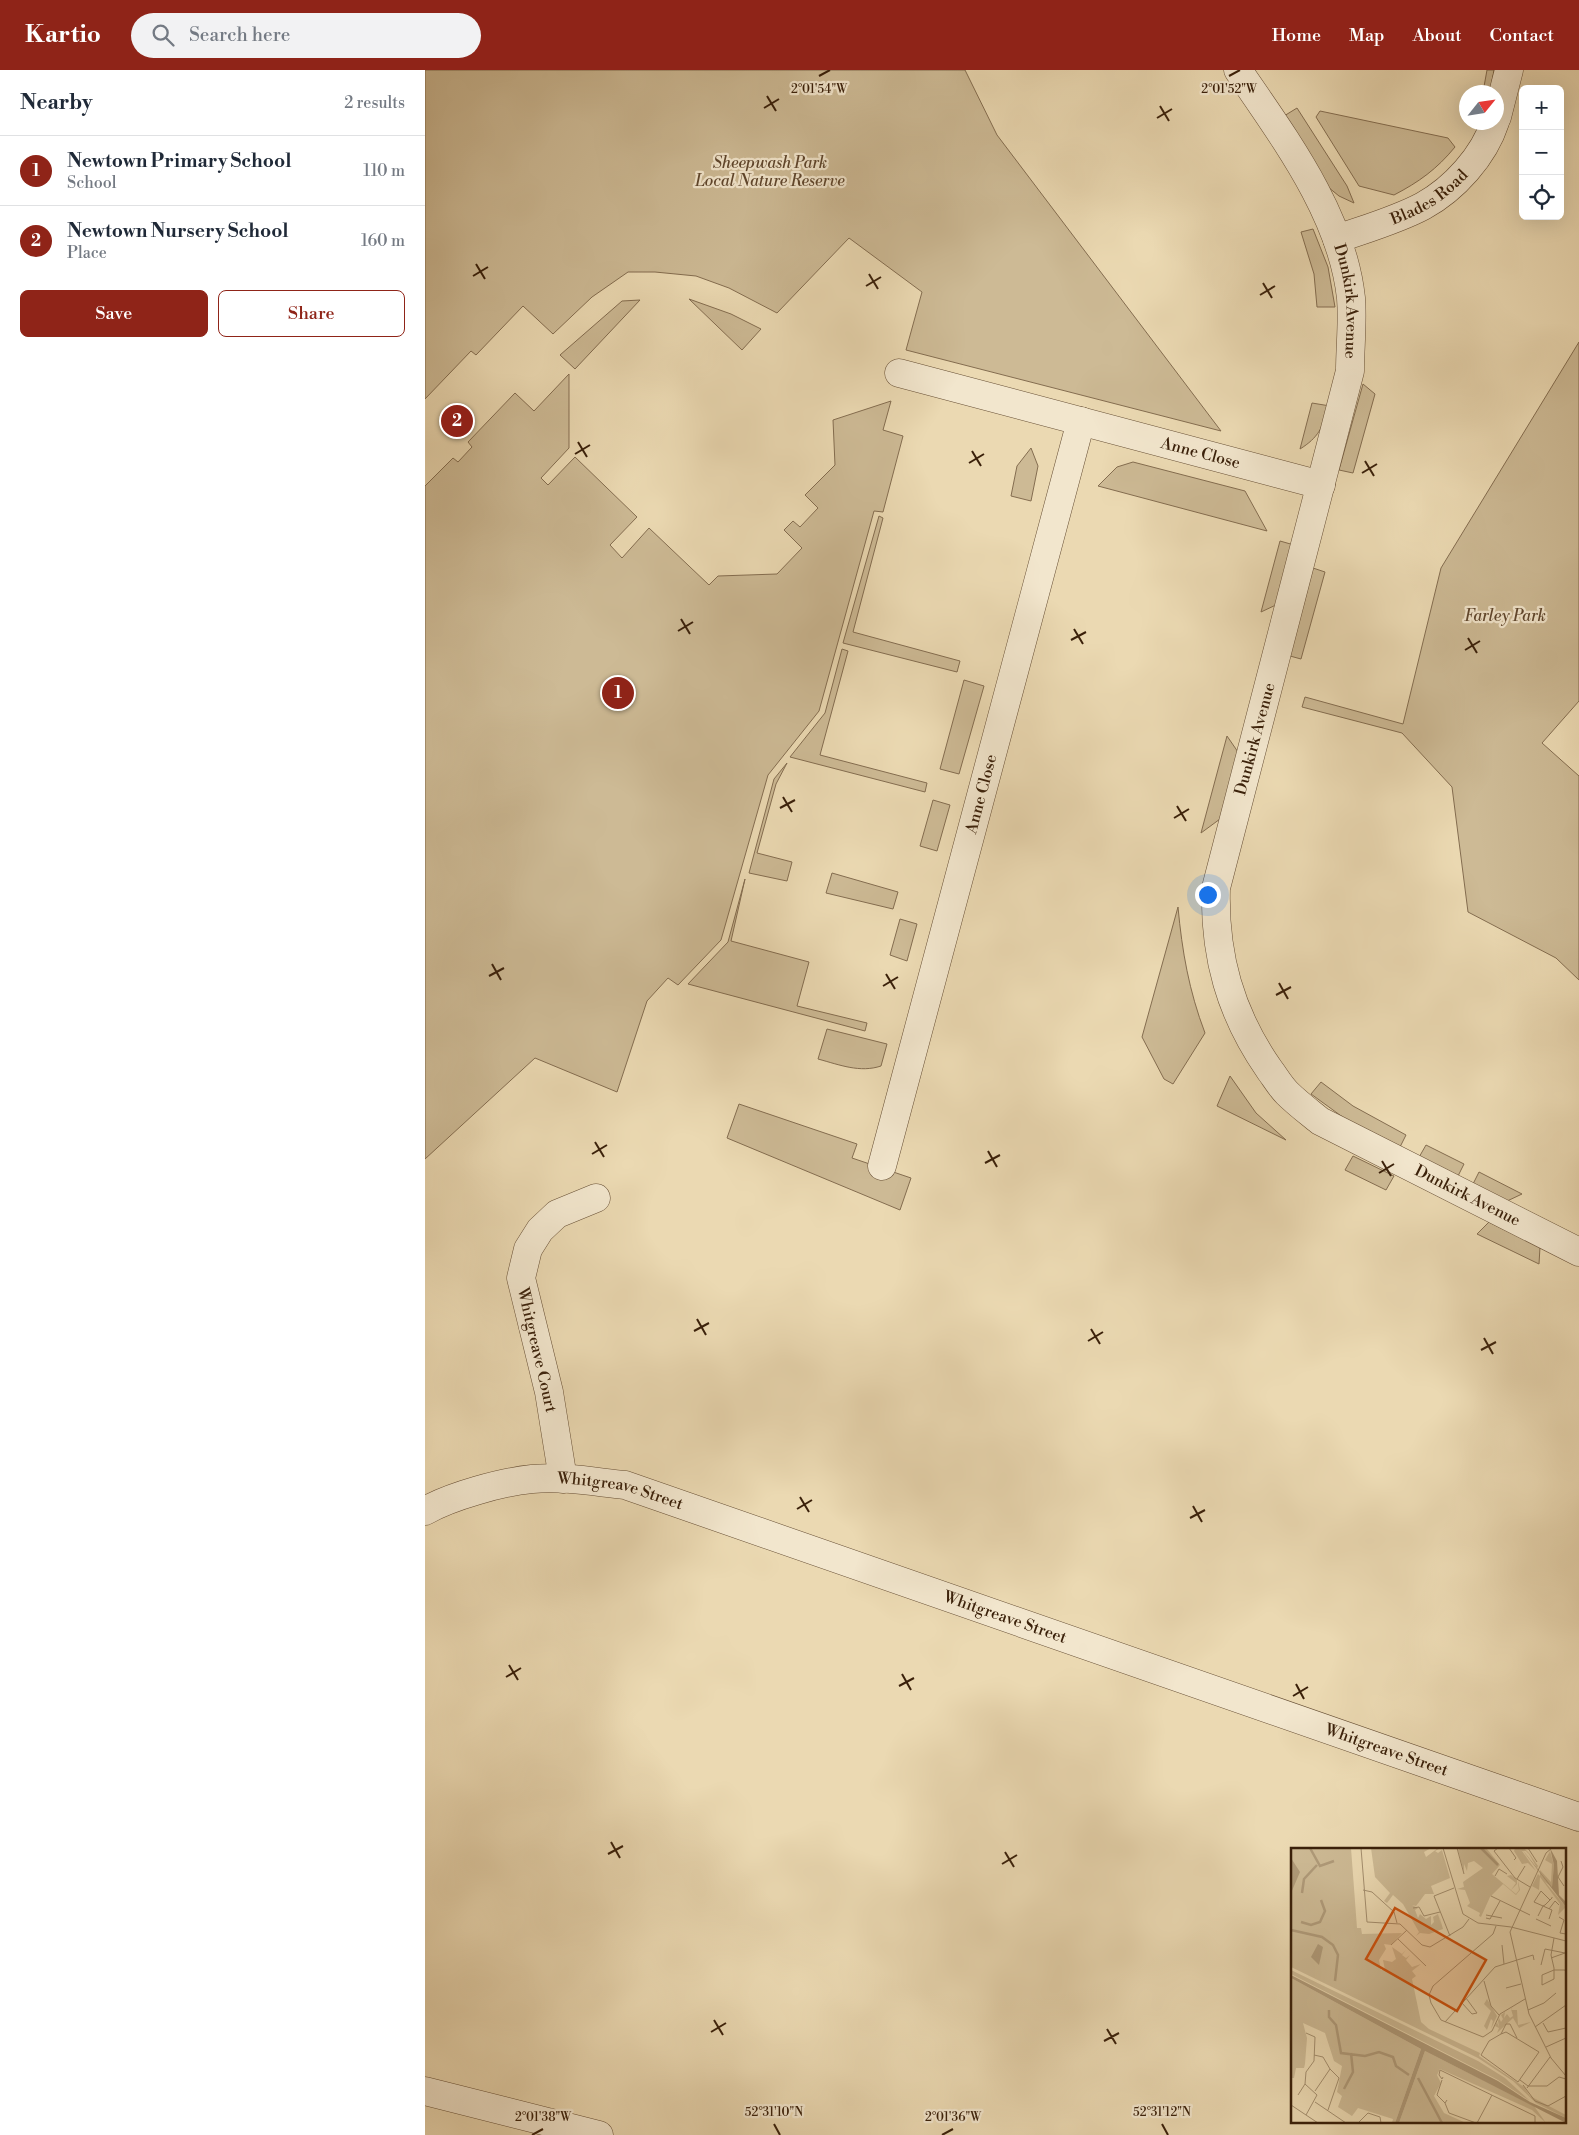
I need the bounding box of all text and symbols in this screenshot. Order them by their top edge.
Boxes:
search box [131,13,481,58]
text: Kartio [25,20,101,50]
icon: search [149,21,177,49]
text: Search here [189,23,290,47]
text: Home [1272,24,1321,47]
text: Map [1349,24,1385,47]
text: About [1413,24,1462,47]
text: Contact [1490,24,1554,47]
text: 2°01'54"W [791,82,848,97]
text: 2°01'52"W [1201,82,1258,97]
north arrow [1459,85,1504,130]
map controls [1519,85,1564,220]
button: + [1519,85,1564,130]
text: Nearby [20,90,93,116]
text: 2 results [344,93,405,113]
button: − [1519,130,1564,175]
text: Newtown Primary School [67,149,291,173]
park label: Sheepwash Park Local Nature Reserve [694,153,845,191]
text: 1 [32,161,40,181]
text: 110 m [363,161,405,181]
street label: Blades Road [1387,165,1472,230]
text: School [67,173,116,193]
button: locate [1519,175,1564,220]
text: Newtown Nursery School [67,219,289,243]
text: 2 [31,231,41,251]
text: 160 m [361,231,405,251]
street label: Dunkirk Avenue [1329,241,1362,359]
text: Place [67,243,107,263]
button: Save [20,290,208,337]
button: Share [218,290,405,337]
pin: 2 [441,402,473,440]
street label: Anne Close [1158,433,1242,473]
park label: Farley Park [1464,606,1546,626]
pin: 1 [602,674,634,712]
street label: Dunkirk Avenue [1230,680,1280,798]
street label: Anne Close [961,752,1002,837]
your location [1195,882,1221,908]
street label: Dunkirk Avenue [1411,1161,1524,1231]
street label: Whitgreave Court [513,1285,561,1415]
street label: Whitgreave Street [556,1468,686,1515]
street label: Whitgreave Street [940,1586,1070,1648]
street label: Whitgreave Street [1321,1719,1451,1781]
inset map [1291,1848,1567,2122]
text: 52°31'10"N [745,2105,803,2120]
text: 52°31'12"N [1133,2105,1191,2120]
text: 2°01'38"W [515,2110,572,2125]
text: 2°01'36"W [925,2110,982,2125]

